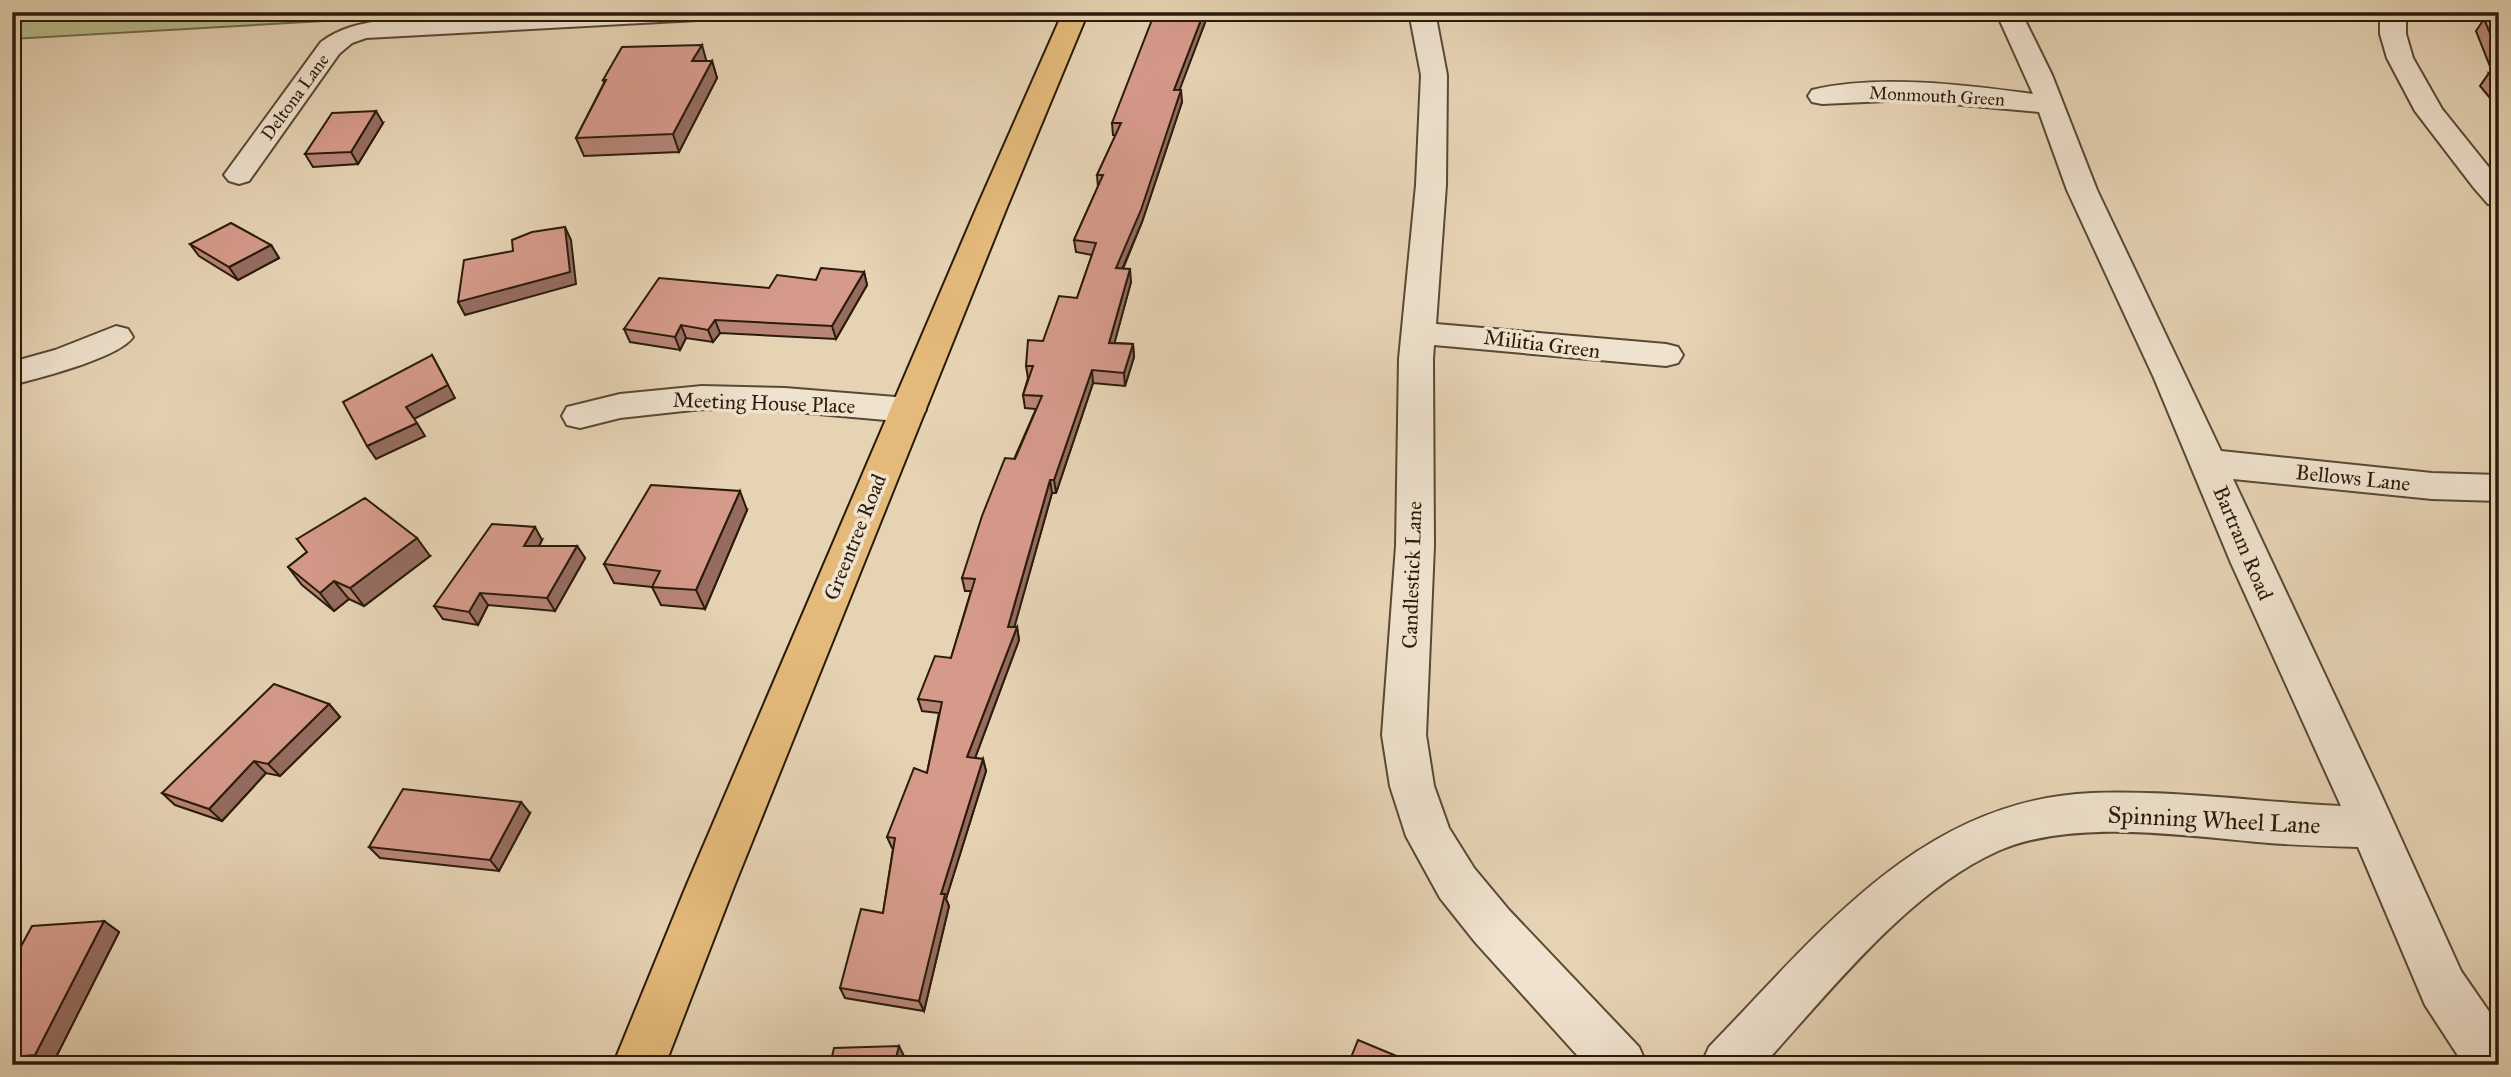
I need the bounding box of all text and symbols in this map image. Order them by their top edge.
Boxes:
street label: Deltona Lane [256,50,334,144]
street label: Monmouth Green [1869,81,2006,111]
street label: Militia Green [1482,324,1602,364]
street label: Meeting House Place [672,387,856,419]
street label: Bellows Lane [2294,459,2412,497]
street label: Greentree Road [818,470,892,604]
street label: Bartram Road [2207,482,2279,605]
street label: Candlestick Lane [1396,500,1428,649]
street label: Spinning Wheel Lane [2107,799,2321,841]

